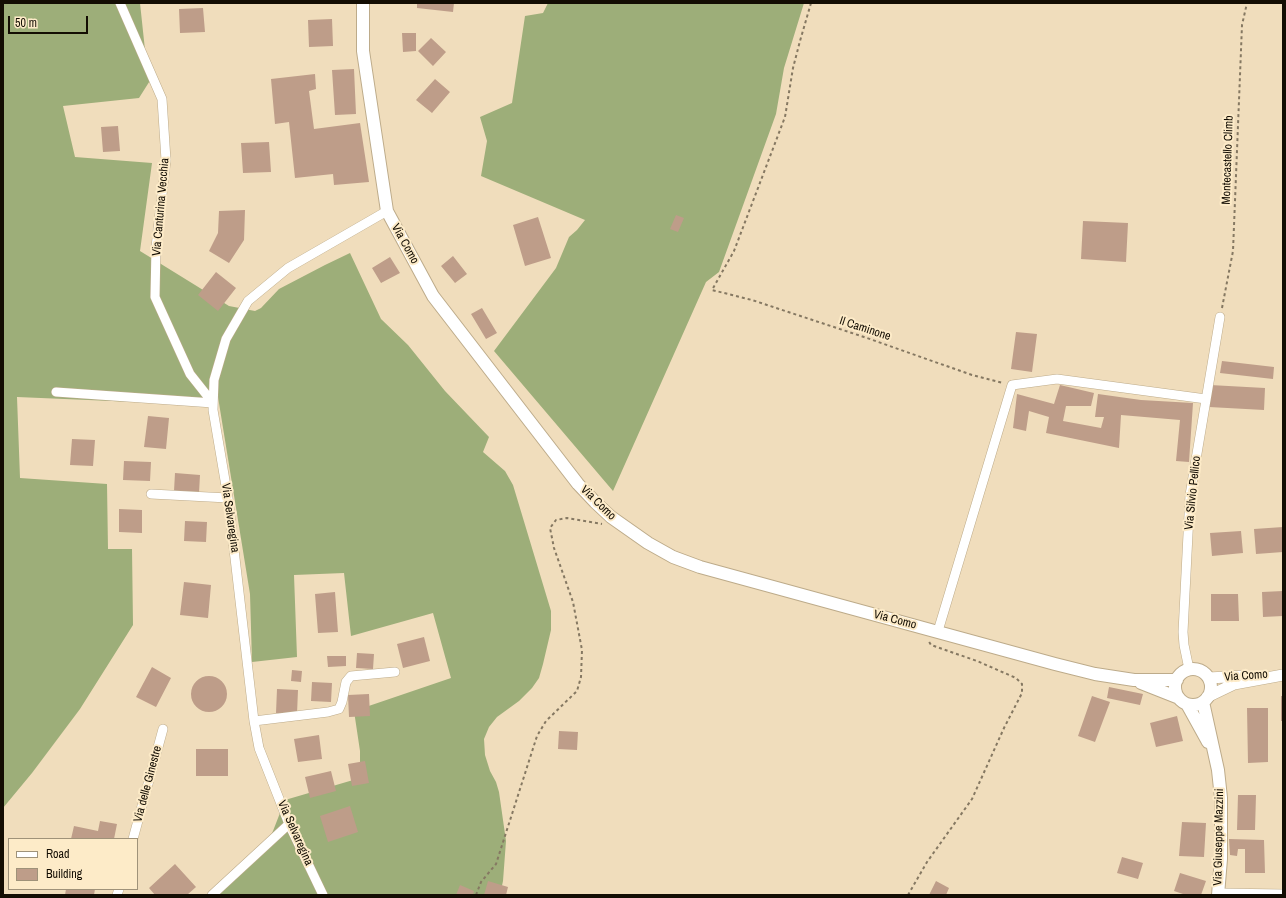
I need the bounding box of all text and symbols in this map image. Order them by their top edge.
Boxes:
scale bar [10,8,90,34]
text: 50 m [15,15,37,31]
street label: Montecastello Climb [1219,115,1237,205]
street label: Via Canturina Vecchia [150,157,172,257]
street label: Via Como [388,221,422,267]
street label: Il Caminone [838,314,892,344]
street label: Via Silvio Pellico [1182,455,1204,531]
street label: Via Selvaregina [218,482,242,554]
street label: Via Como [577,483,619,523]
street label: Via Como [872,607,918,633]
street label: Via Como [1224,667,1268,685]
street label: Via delle Ginestre [131,744,165,824]
street label: Via Giuseppe Mazzini [1211,788,1227,886]
street label: Via Selvaregina [274,798,316,868]
legend [8,838,138,890]
text: Road [46,846,70,862]
text: Building [46,866,82,882]

